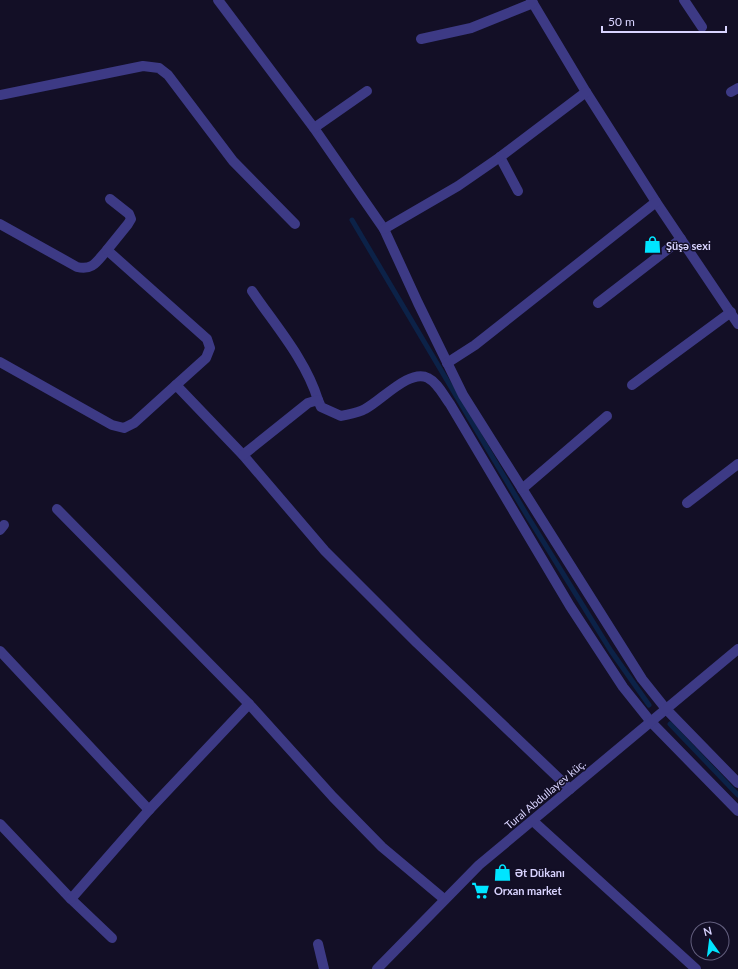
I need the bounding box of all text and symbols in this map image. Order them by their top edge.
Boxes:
scale bar [602,8,726,34]
text: 50 m [608,14,635,29]
shop icon: Şüşə sexi [643,235,663,255]
place label: Şüşə sexi [666,239,711,252]
street label: Tural Abdullayev küç. [502,756,588,832]
shop icon: Ət Dükanı [492,862,512,882]
place label: Ət Dükanı [515,866,565,879]
supermarket icon: Orxan market [471,880,491,900]
place label: Orxan market [494,884,562,897]
north arrow [690,921,730,961]
text: N [702,923,713,938]

